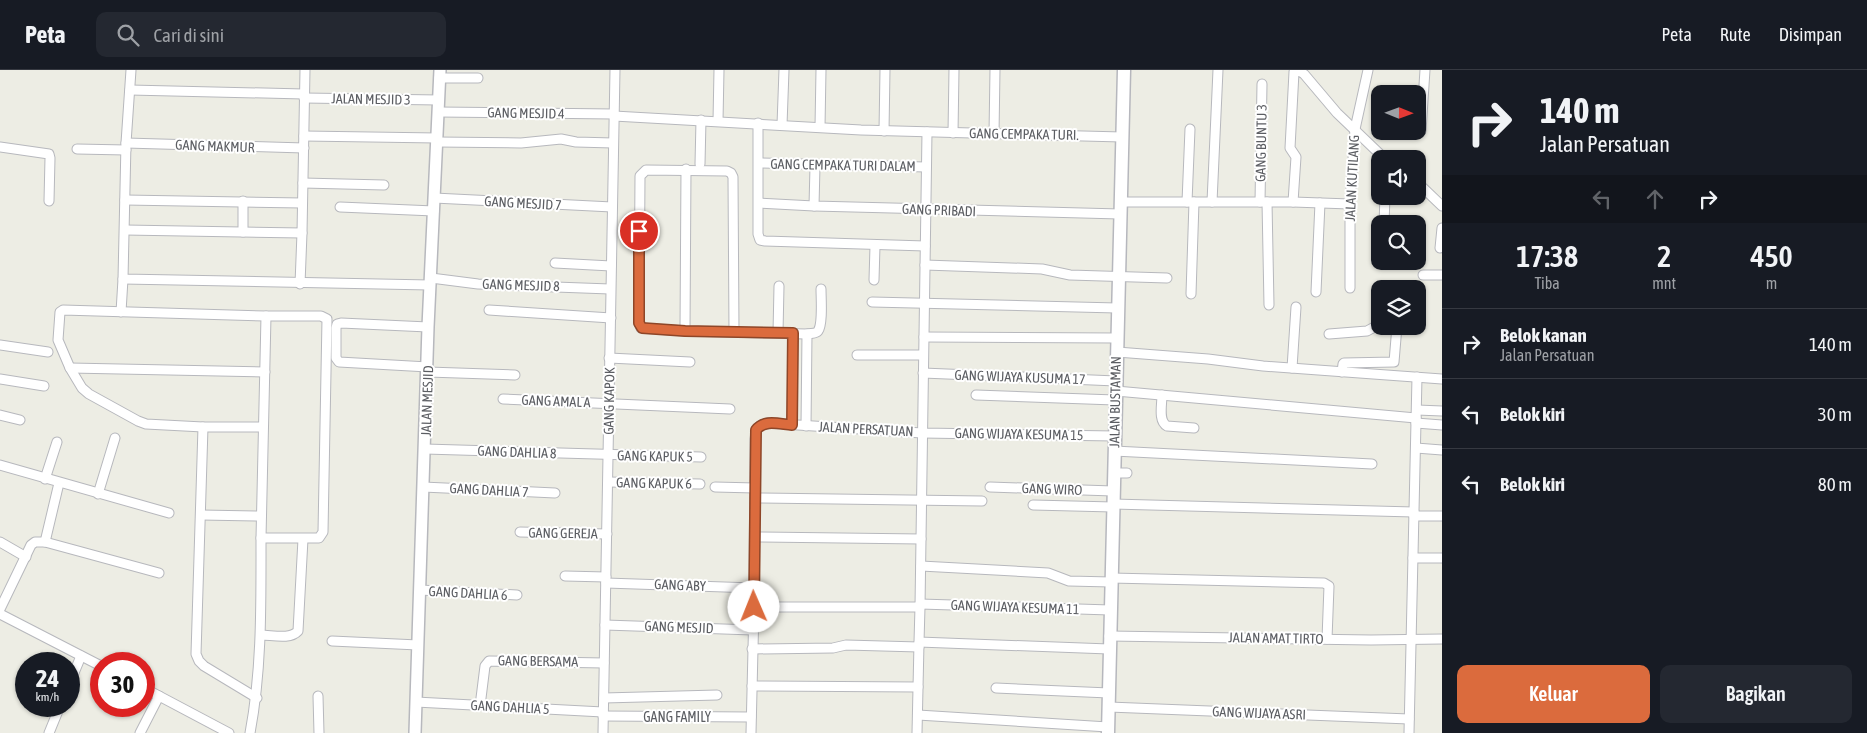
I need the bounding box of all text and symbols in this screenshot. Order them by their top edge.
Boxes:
search box [96,12,446,57]
text: Peta [25,21,66,48]
icon: search [114,21,142,49]
text: Cari di sini [154,24,224,46]
text: Peta [1661,24,1692,45]
text: Rute [1720,24,1751,45]
text: Disimpan [1779,24,1842,45]
north arrow [1371,85,1426,140]
map controls [1371,85,1426,335]
street label: JALAN MESJID 3 [331,90,411,108]
icon: right [1457,90,1522,155]
text: 140 m [1540,90,1619,130]
street label: GANG MESJID 4 [487,104,565,122]
street label: GANG BUNTU 3 [1252,104,1270,182]
street label: GANG CEMPAKA TURI. [969,125,1079,143]
text: Jalan Persatuan [1540,131,1670,157]
street label: JALAN KUTILANG [1342,134,1362,222]
street label: GANG MAKMUR [175,137,255,155]
button: sound [1371,150,1426,205]
street label: GANG CEMPAKA TURI DALAM [770,156,916,174]
icon: left [1588,185,1616,213]
icon: ahead [1641,185,1669,213]
icon: right [1694,185,1722,213]
street label: GANG MESJID 7 [484,193,562,213]
street label: GANG PRIBADI [902,201,976,219]
pin [618,210,660,252]
button: search [1371,215,1426,270]
icon: arrive [625,217,653,245]
text: 17:38 [1516,239,1578,273]
text: 2 [1657,239,1671,273]
text: 450 [1750,239,1793,273]
text: Tiba [1534,274,1560,292]
text: mnt [1652,274,1676,292]
text: m [1766,274,1777,292]
street label: GANG MESJID 8 [482,276,560,294]
button: layers [1371,280,1426,335]
text: Belok kanan [1500,324,1587,346]
icon: right [1457,330,1485,358]
text: 140 m [1809,333,1852,355]
text: Jalan Persatuan [1500,346,1594,364]
street label: JALAN BUSTAMAN [1106,356,1124,448]
street label: JALAN MESJID [418,365,436,437]
street label: GANG KAPOK [600,367,618,435]
street label: GANG WIJAYA KUSUMA 17 [954,367,1086,387]
street label: GANG AMAL A [521,392,591,410]
icon: left [1457,400,1485,428]
text: Belok kiri [1500,403,1565,425]
text: 30 m [1818,403,1852,425]
street label: JALAN PERSATUAN [818,419,914,439]
street label: GANG WIJAYA KESUMA 15 [954,425,1084,443]
street label: GANG DAHLIA 8 [477,443,557,461]
street label: GANG KAPUK 5 [617,447,693,465]
icon: left [1457,470,1485,498]
text: Belok kiri [1500,473,1565,495]
text: 80 m [1818,473,1852,495]
street label: GANG KAPUK 6 [616,474,693,492]
street label: GANG DAHLIA 7 [449,480,529,500]
street label: GANG WIRO [1021,480,1083,498]
street label: GANG GEREJA [528,524,598,542]
street label: GANG ABY [654,576,707,594]
position arrow [727,580,779,632]
street label: GANG DAHLIA 6 [428,583,508,603]
street label: GANG WIJAYA KESUMA 11 [950,597,1080,617]
street label: GANG MESJID [644,618,714,636]
street label: JALAN AMAT TIRTO [1228,629,1324,647]
speed limit sign: 30 [90,652,155,717]
street label: GANG BERSAMA [498,652,578,670]
text: 24 [36,664,59,692]
button: Keluar [1457,665,1650,723]
button: Bagikan [1660,665,1852,723]
text: km/h [36,690,59,704]
street label: GANG DAHLIA 5 [470,697,550,717]
street label: GANG WIJAYA ASRI [1212,703,1306,723]
street label: GANG FAMILY [643,709,712,725]

